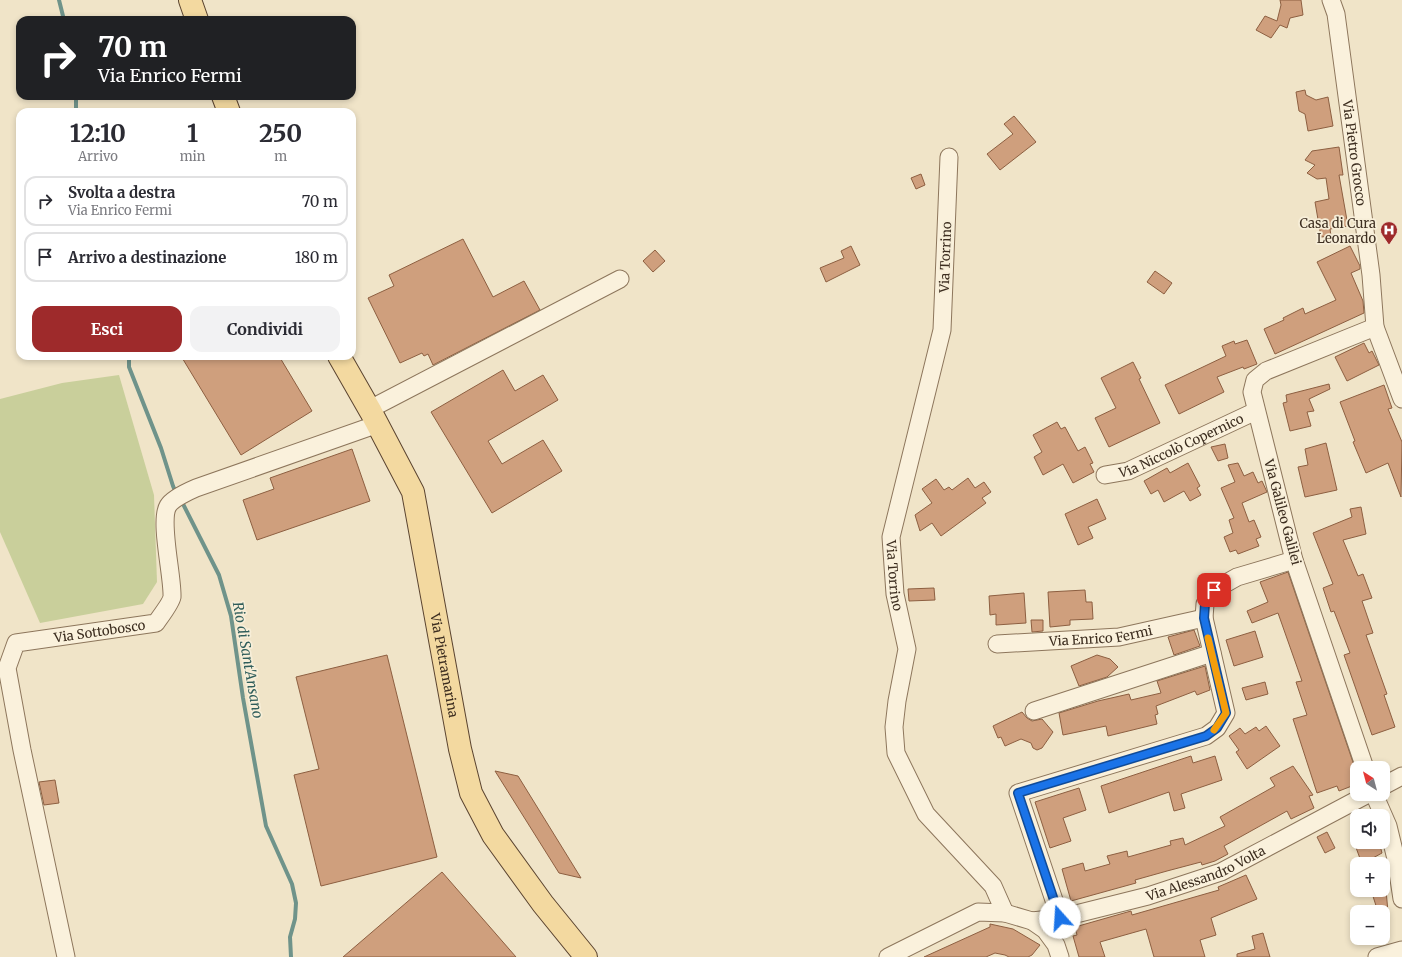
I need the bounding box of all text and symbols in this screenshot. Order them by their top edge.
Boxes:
text: 70 m [98,29,167,65]
icon: right [32,32,84,84]
text: Via Enrico Fermi [98,64,242,87]
street label: Via Pietro Grocco [1338,98,1370,207]
text: 12:10 [70,118,126,149]
text: 1 [187,118,198,149]
text: 250 [259,118,302,149]
text: Arrivo [78,148,118,165]
text: min [180,148,205,165]
text: m [274,148,287,165]
text: Svolta a destra [68,183,175,202]
icon: right [34,190,56,212]
text: 70 m [302,192,338,211]
text: Via Enrico Fermi [68,202,172,219]
place label: Casa di Cura Leonardo [1299,215,1376,247]
hospital icon: Casa di Cura Leonardo [1379,220,1399,245]
street label: Via Torrino [936,221,955,294]
icon: arrive [34,246,56,268]
text: Arrivo a destinazione [68,248,226,267]
text: 180 m [295,248,338,267]
button: Esci [32,306,182,352]
button: Condividi [190,306,340,352]
street label: Via Niccolò Copernico [1117,410,1247,482]
street label: Via Galileo Galilei [1260,456,1305,567]
street label: Via Torrino [882,539,907,613]
pin [1197,573,1231,607]
icon: arrive [1203,579,1225,601]
water label: Rio di Sant'Ansano [229,600,267,720]
street label: Via Pietramarina [426,611,462,719]
street label: Via Sottobosco [52,617,147,647]
street label: Via Enrico Fermi [1047,622,1154,650]
north arrow [1350,761,1390,801]
map controls [1350,761,1390,945]
button: sound [1350,809,1390,849]
street label: Via Alessandro Volta [1143,842,1268,905]
button: + [1350,857,1390,897]
position arrow [1039,897,1081,939]
button: − [1350,905,1390,945]

